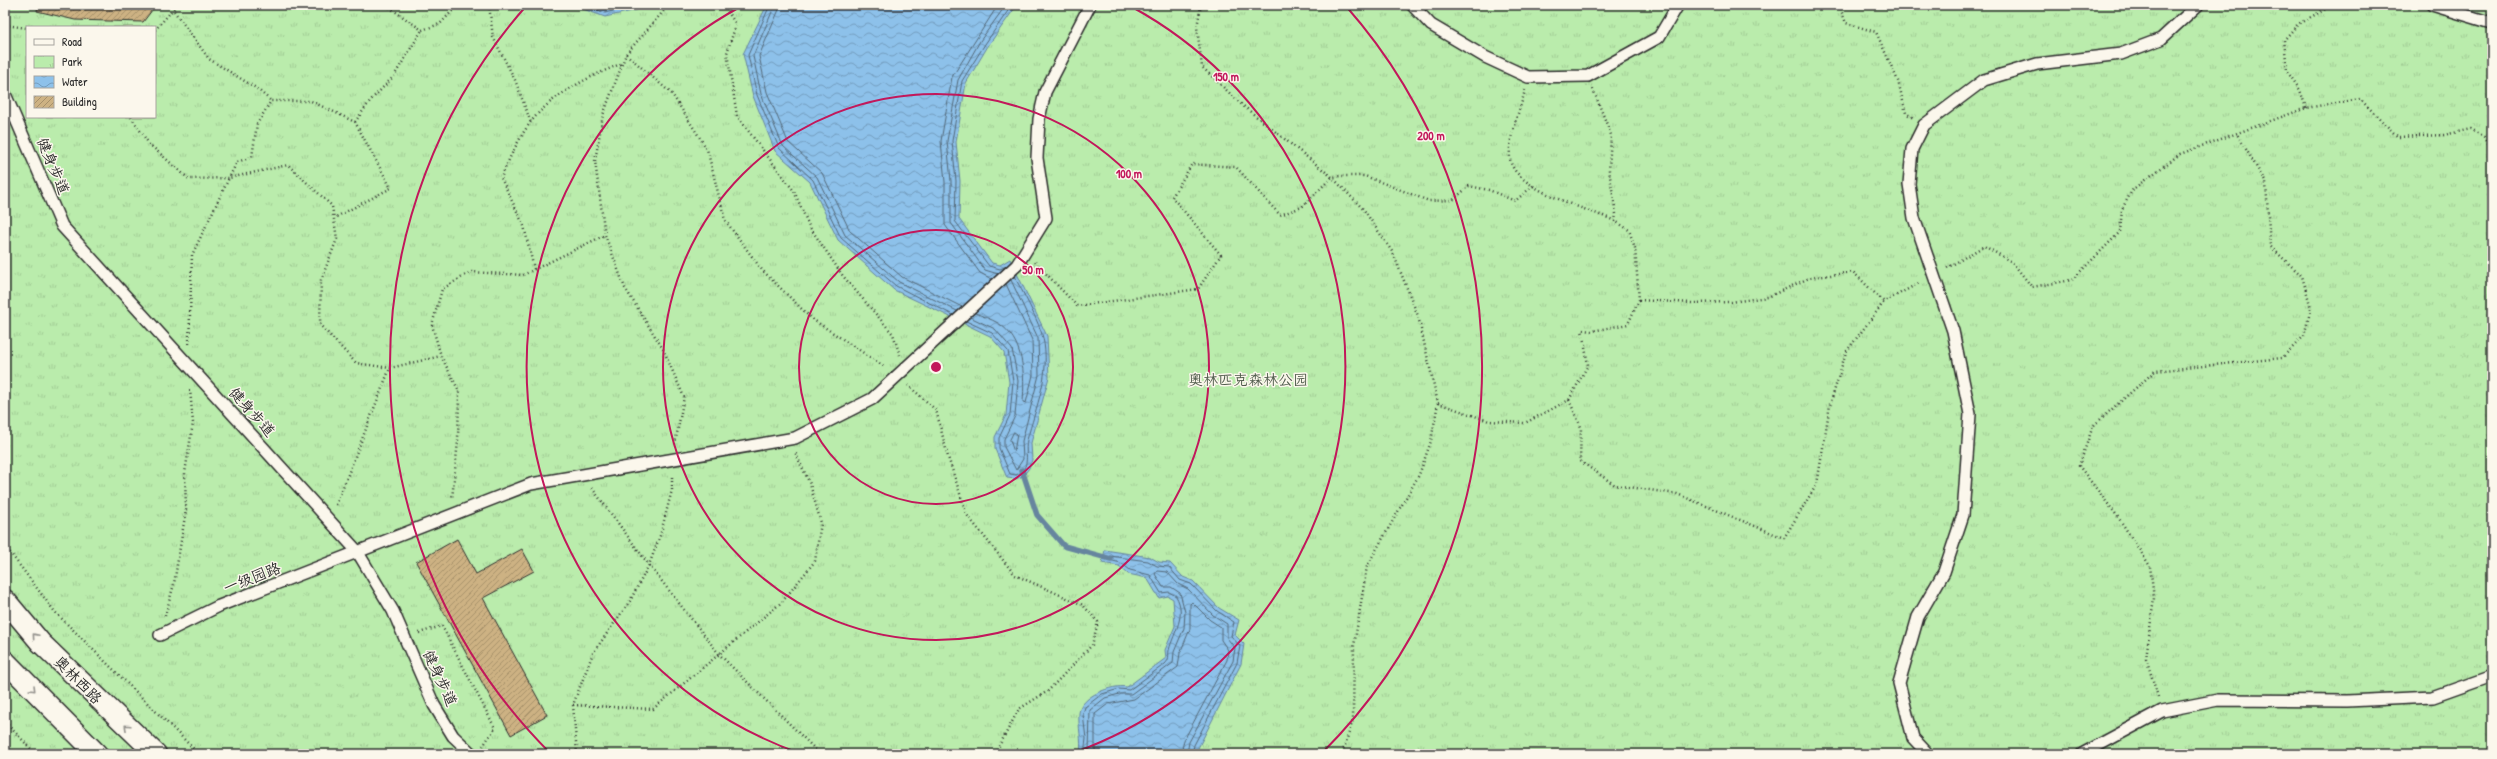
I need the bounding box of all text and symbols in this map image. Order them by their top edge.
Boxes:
legend [26,26,156,118]
text: Road [62,33,82,50]
text: Park [62,53,82,70]
text: 150 m [1213,68,1239,85]
text: Water [62,73,88,90]
text: Building [62,93,97,110]
text: 200 m [1417,127,1445,144]
street label: 健身步道 [32,134,75,198]
text: 100 m [1116,165,1142,182]
text: 50 m [1022,261,1044,278]
centre of rings [929,360,943,374]
park label: 奥林匹克森林公园 [1188,369,1308,390]
street label: 健身步道 [224,382,280,441]
street label: 一级园路 [220,557,284,598]
one-way arrow [32,633,40,641]
street label: 健身步道 [418,646,463,709]
street label: 奥林西路 [50,651,107,708]
one-way arrow [28,684,35,692]
one-way arrow [125,725,132,732]

